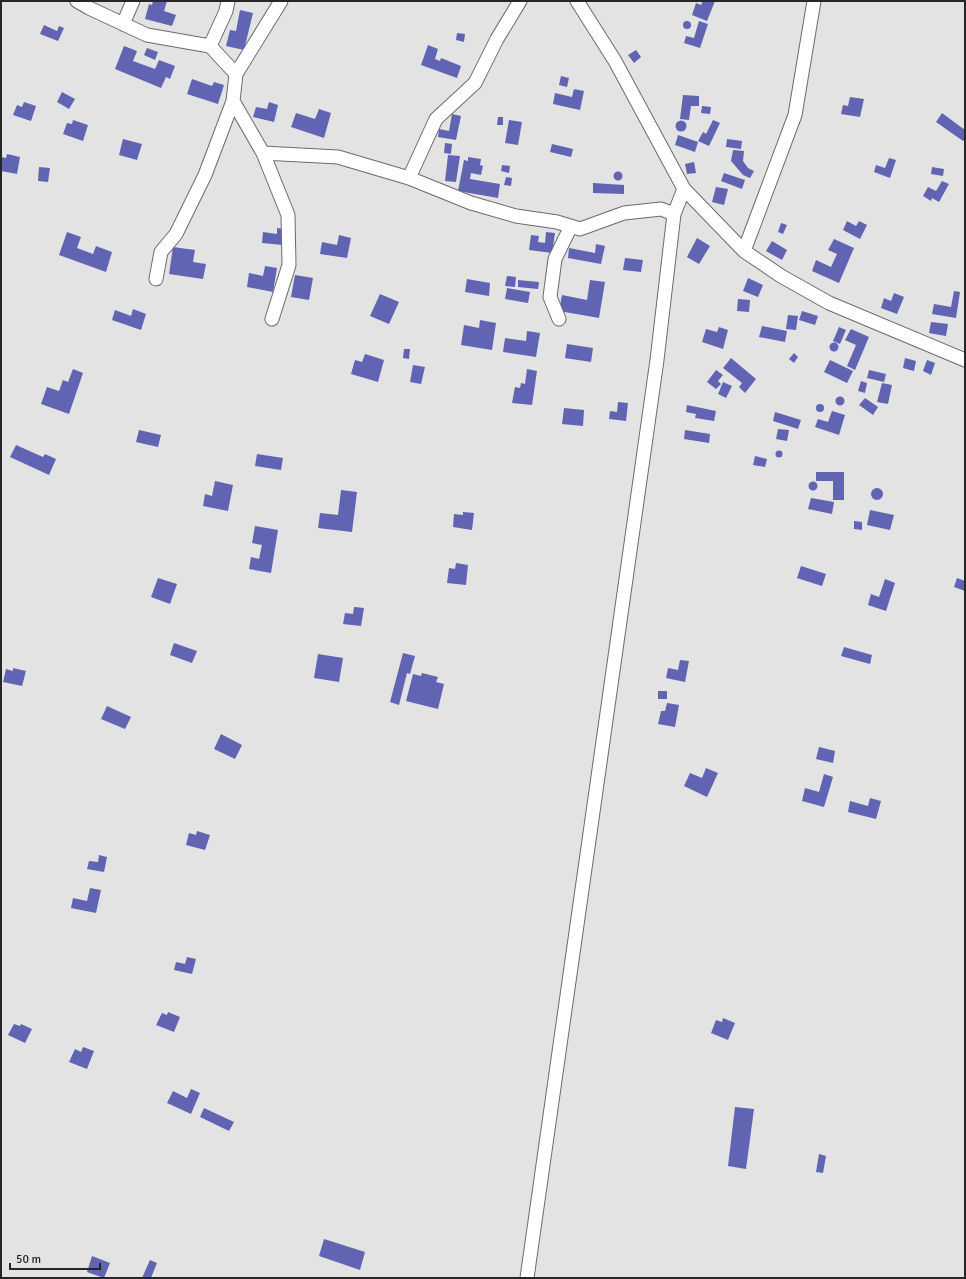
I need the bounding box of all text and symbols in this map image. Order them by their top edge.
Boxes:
scale bar [10,1245,100,1271]
text: 50 m [16,1252,41,1267]

